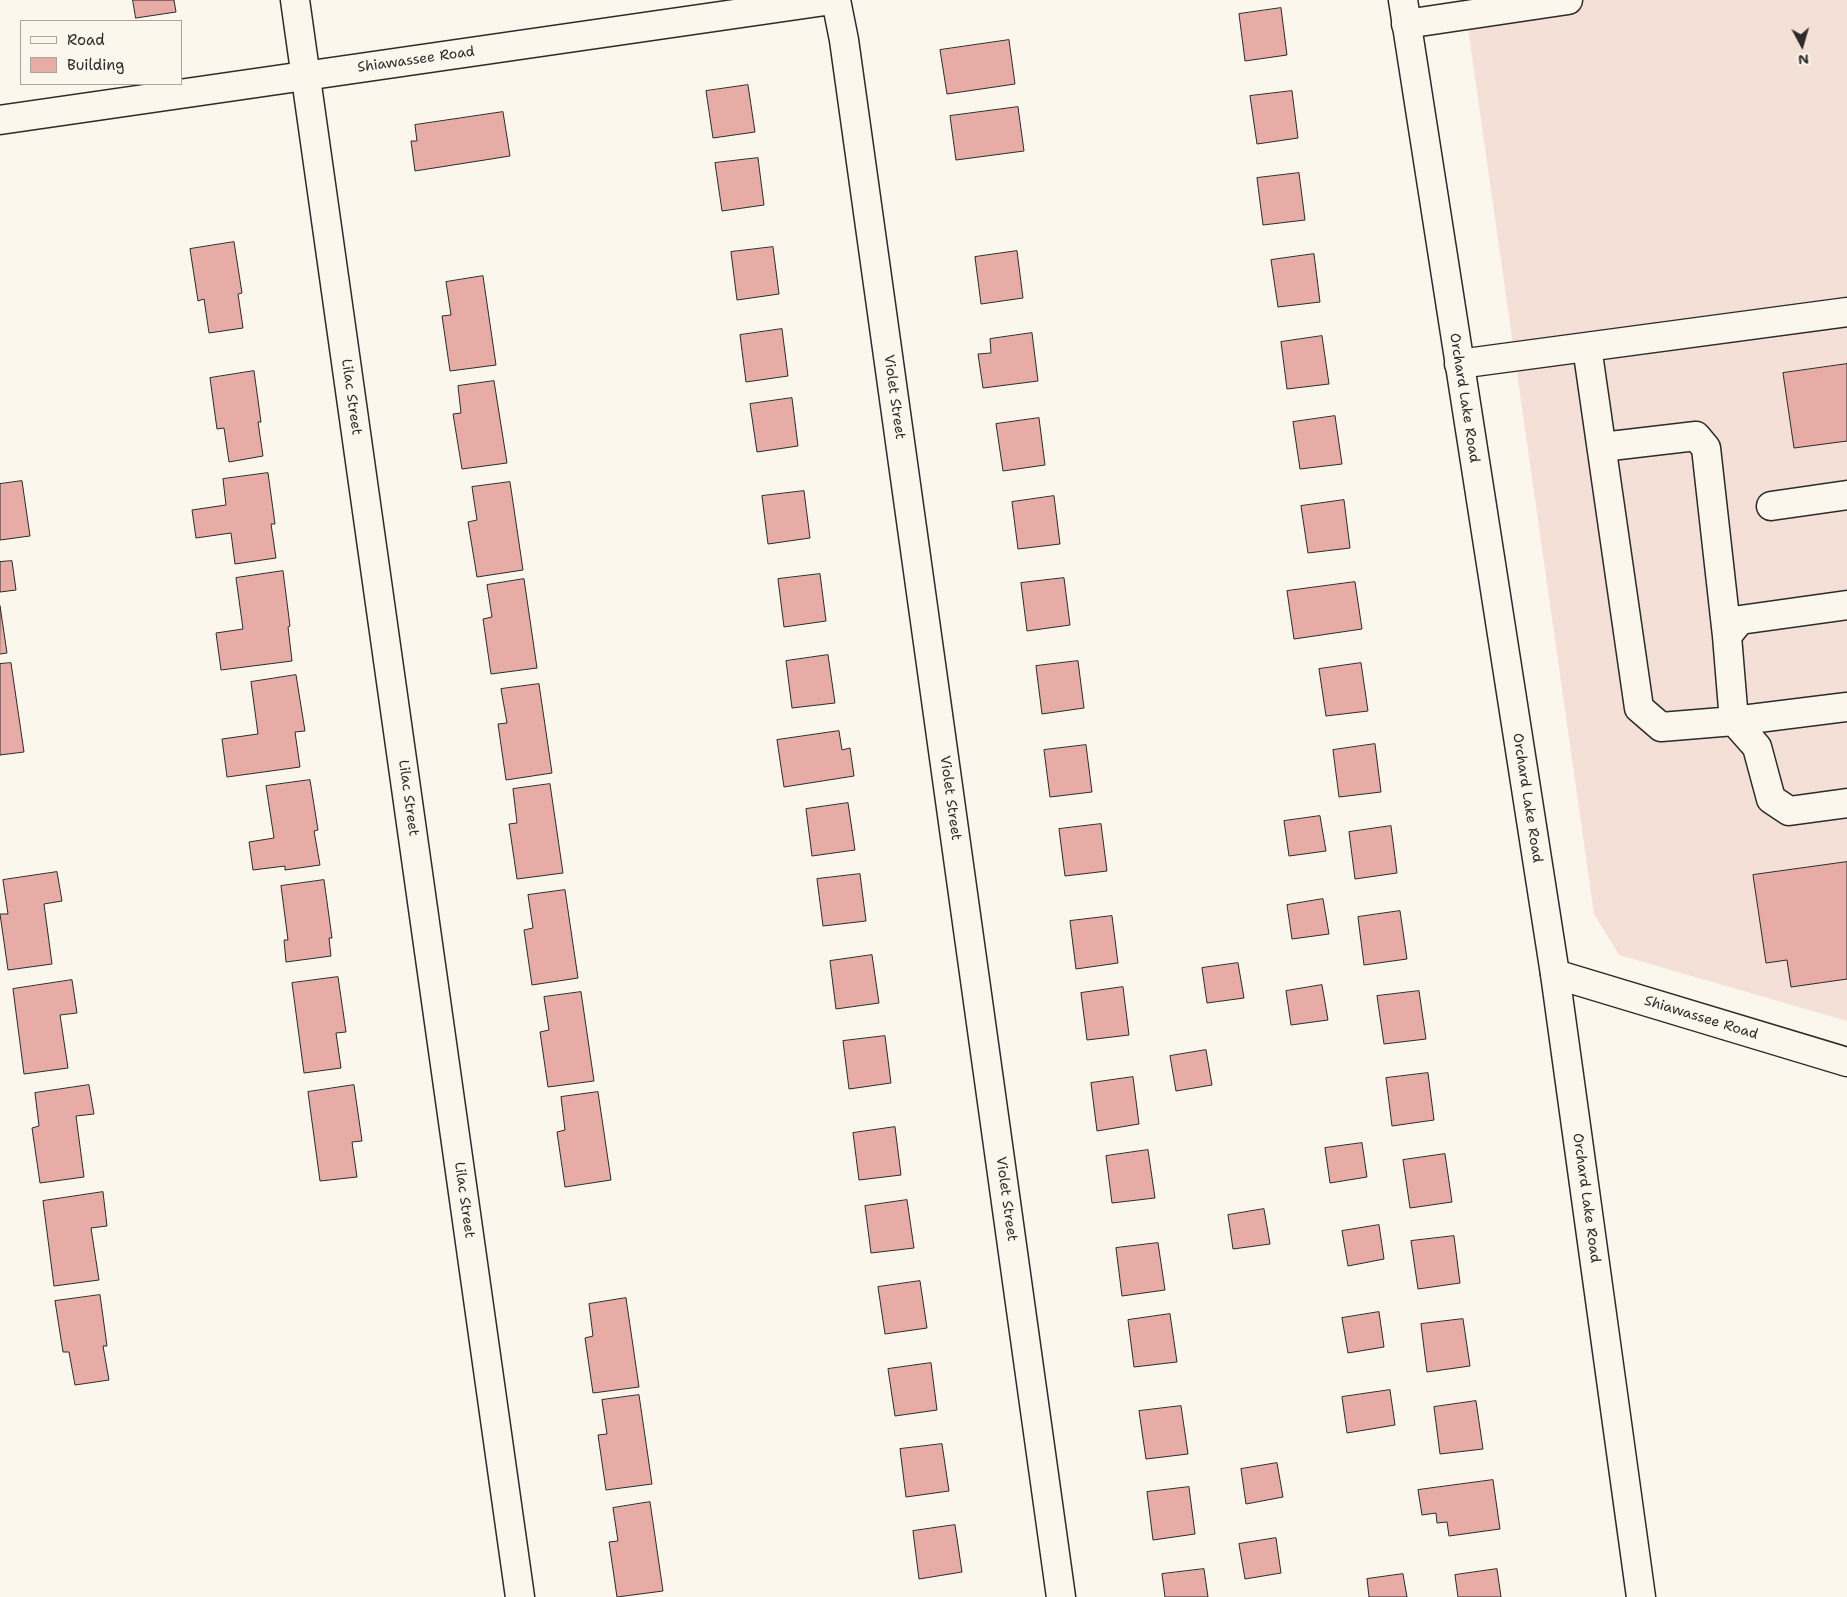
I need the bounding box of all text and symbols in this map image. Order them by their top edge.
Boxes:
legend [20,20,182,85]
north arrow [1777,20,1827,70]
text: Road [67,30,105,50]
street label: Shiawassee Road [356,43,476,77]
text: N [1797,50,1810,69]
text: Building [67,55,124,75]
street label: Orchard Lake Road [1445,332,1483,464]
street label: Violet Street [880,353,908,441]
street label: Lilac Street [337,358,365,436]
street label: Orchard Lake Road [1508,732,1546,864]
street label: Violet Street [936,754,964,842]
street label: Lilac Street [394,759,422,837]
street label: Shiawassee Road [1642,993,1760,1043]
street label: Orchard Lake Road [1569,1132,1603,1264]
street label: Violet Street [992,1155,1020,1243]
street label: Lilac Street [450,1161,478,1239]

